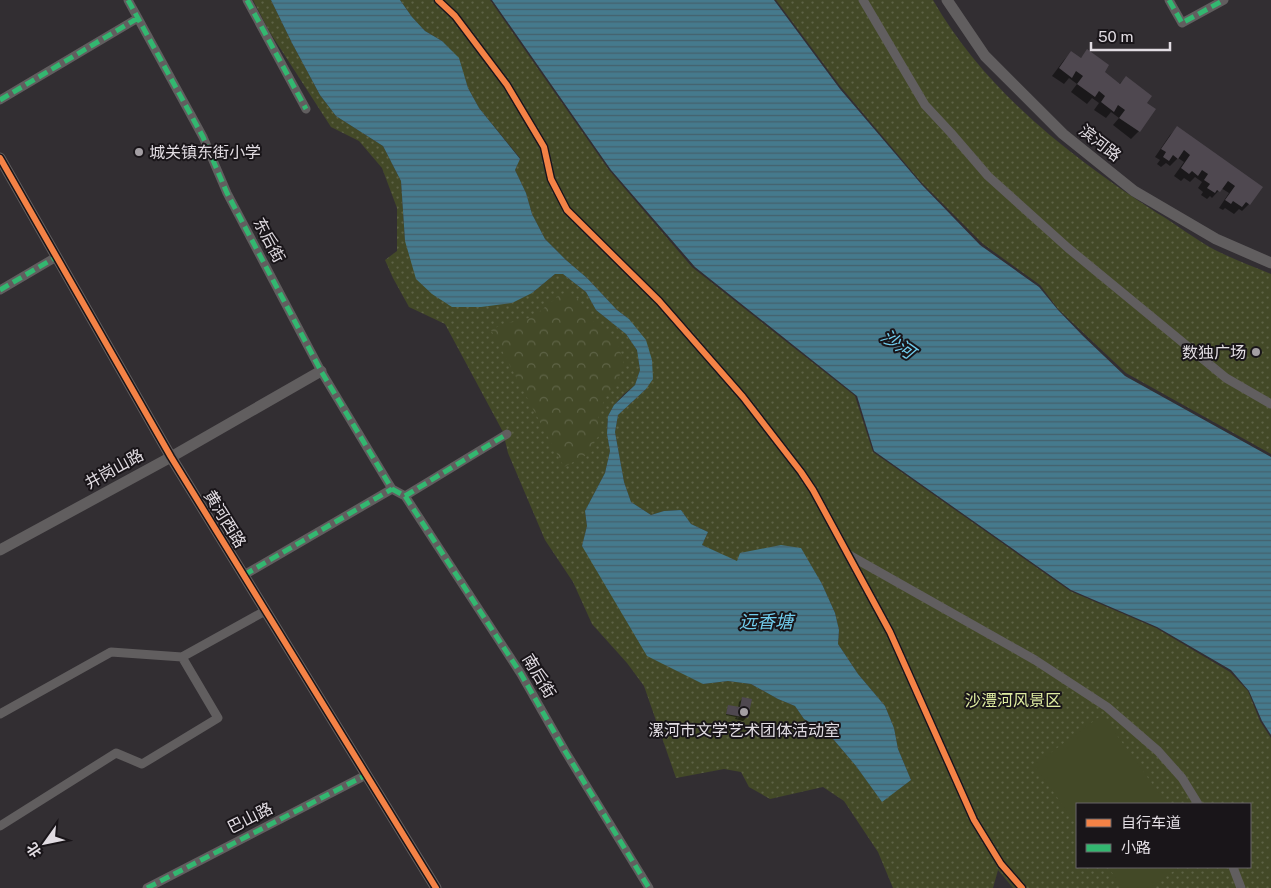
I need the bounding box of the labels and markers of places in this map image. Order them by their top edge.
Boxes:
place label: 城关镇东街小学 [149,143,261,162]
marker: 城关镇东街小学 [133,146,145,158]
place label: 数独广场 [1182,343,1246,362]
marker: 数独广场 [1250,346,1262,358]
marker: 漯河市文学艺术团体活动室 [738,706,750,718]
place label: 漯河市文学艺术团体活动室 [648,721,840,740]

